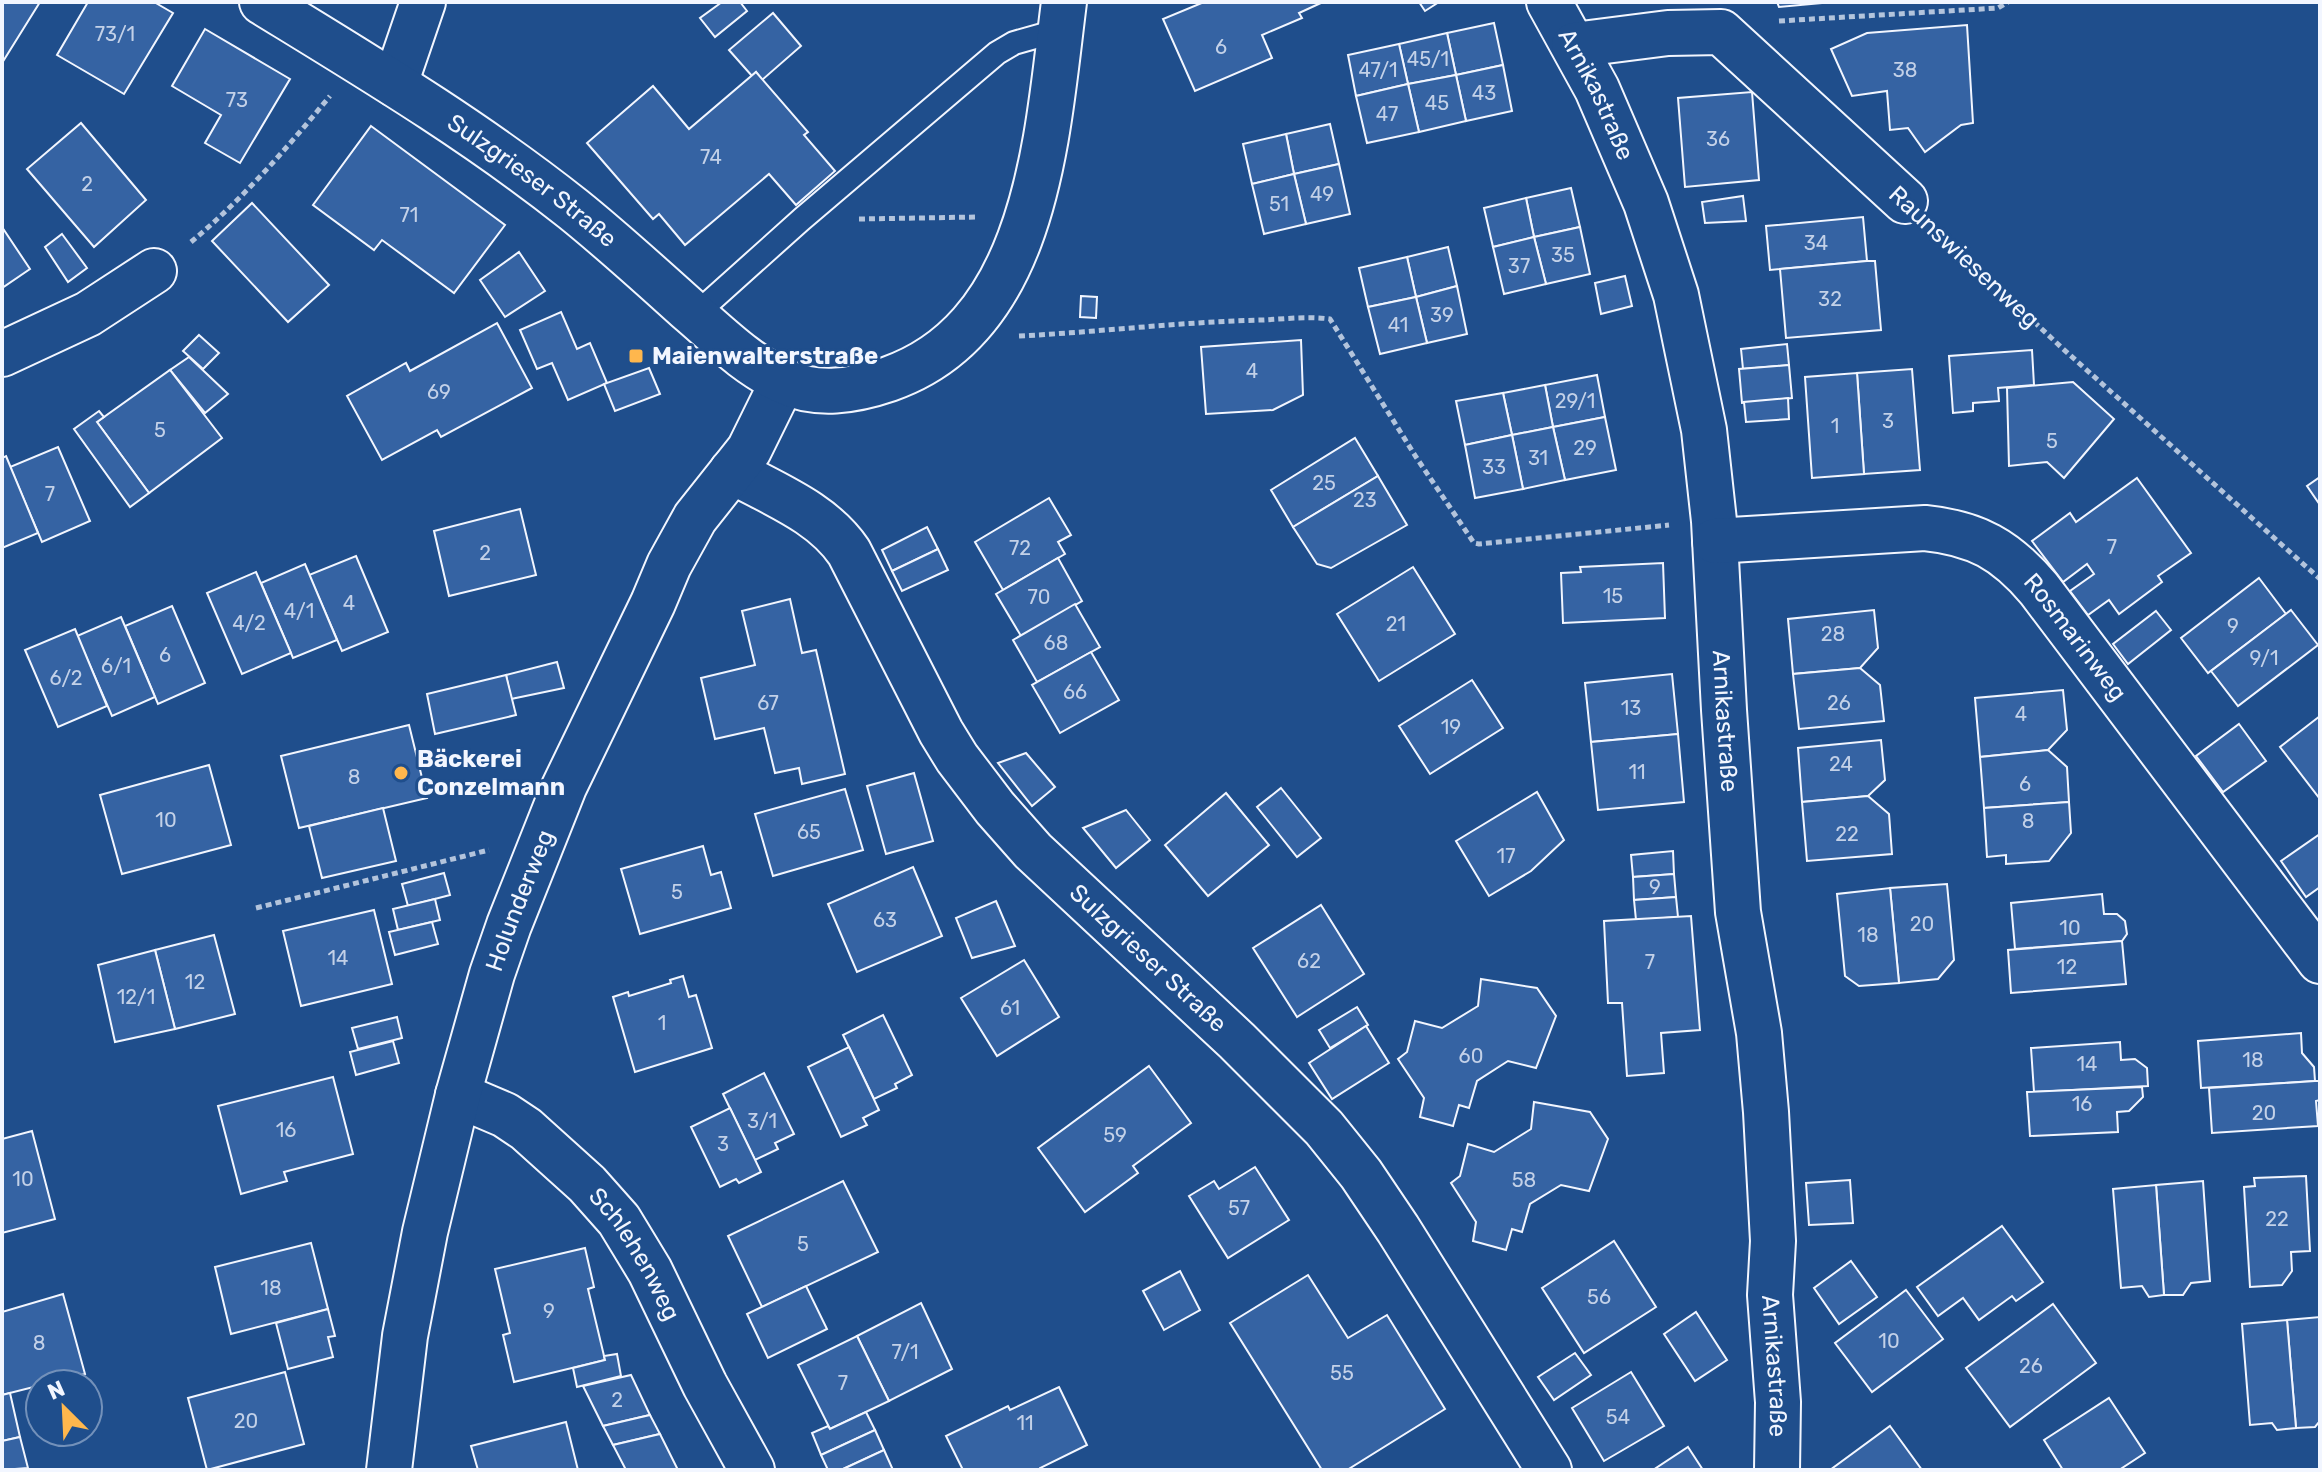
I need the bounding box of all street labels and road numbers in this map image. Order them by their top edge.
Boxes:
street label: Arnikastraße [1553,24,1640,164]
street label: Sulzgrieser Straße [442,108,622,253]
street label: Raunswiesenweg [1883,180,2045,334]
street label: Rosmarinweg [2018,568,2132,706]
street label: Arnikastraße [1707,649,1744,793]
street label: Holunderweg [480,826,560,975]
street label: Sulzgrieser Straße [1064,878,1232,1038]
street label: Schlehenweg [583,1182,686,1325]
street label: Arnikastraße [1756,1294,1792,1437]

